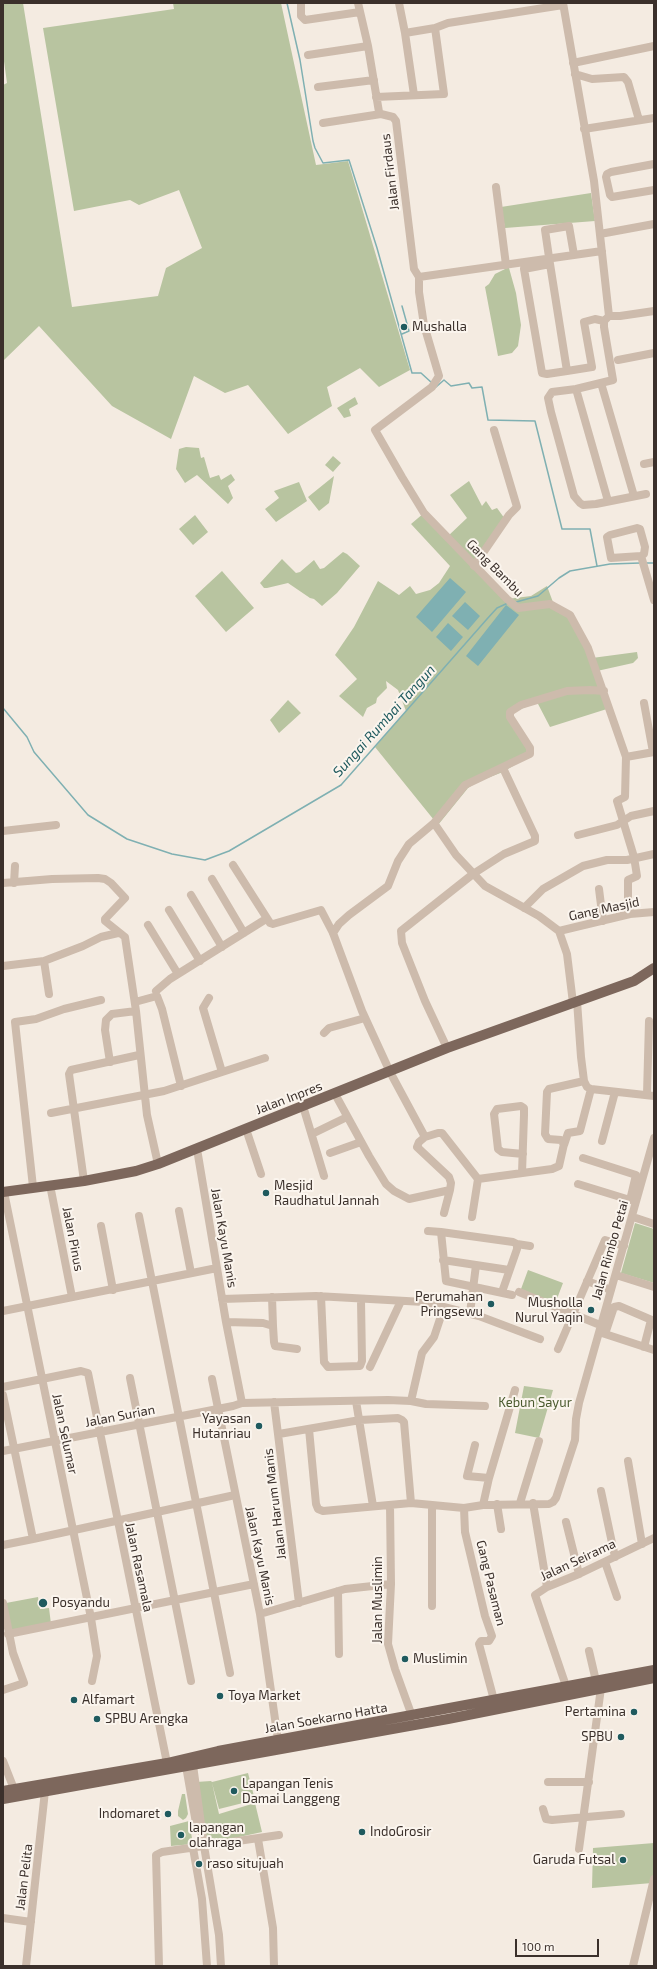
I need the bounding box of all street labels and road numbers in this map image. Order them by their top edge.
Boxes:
street label: Jalan Firdaus [378,133,402,211]
street label: Gang Bambu [463,536,527,600]
street label: Gang Masjid [567,894,641,924]
street label: Jalan Inpres [253,1078,325,1118]
street label: Jalan Kayu Manis [208,1187,240,1289]
street label: Jalan Rimbo Petai [588,1198,632,1302]
street label: Jalan Pinus [59,1205,87,1273]
street label: Jalan Selumar [49,1392,81,1476]
street label: Jalan Surian [84,1402,156,1430]
street label: Jalan Harum Manis [260,1448,290,1560]
street label: Jalan Kayu Manis [242,1505,278,1607]
street label: Jalan Rasamala [122,1521,156,1613]
street label: Jalan Seirama [538,1536,618,1584]
street label: Gang Pasaman [473,1539,509,1627]
street label: Jalan Muslimin [370,1556,386,1644]
street label: Jalan Soekarno Hatta [263,1700,389,1736]
street label: Jalan Pelita [12,1843,36,1911]

